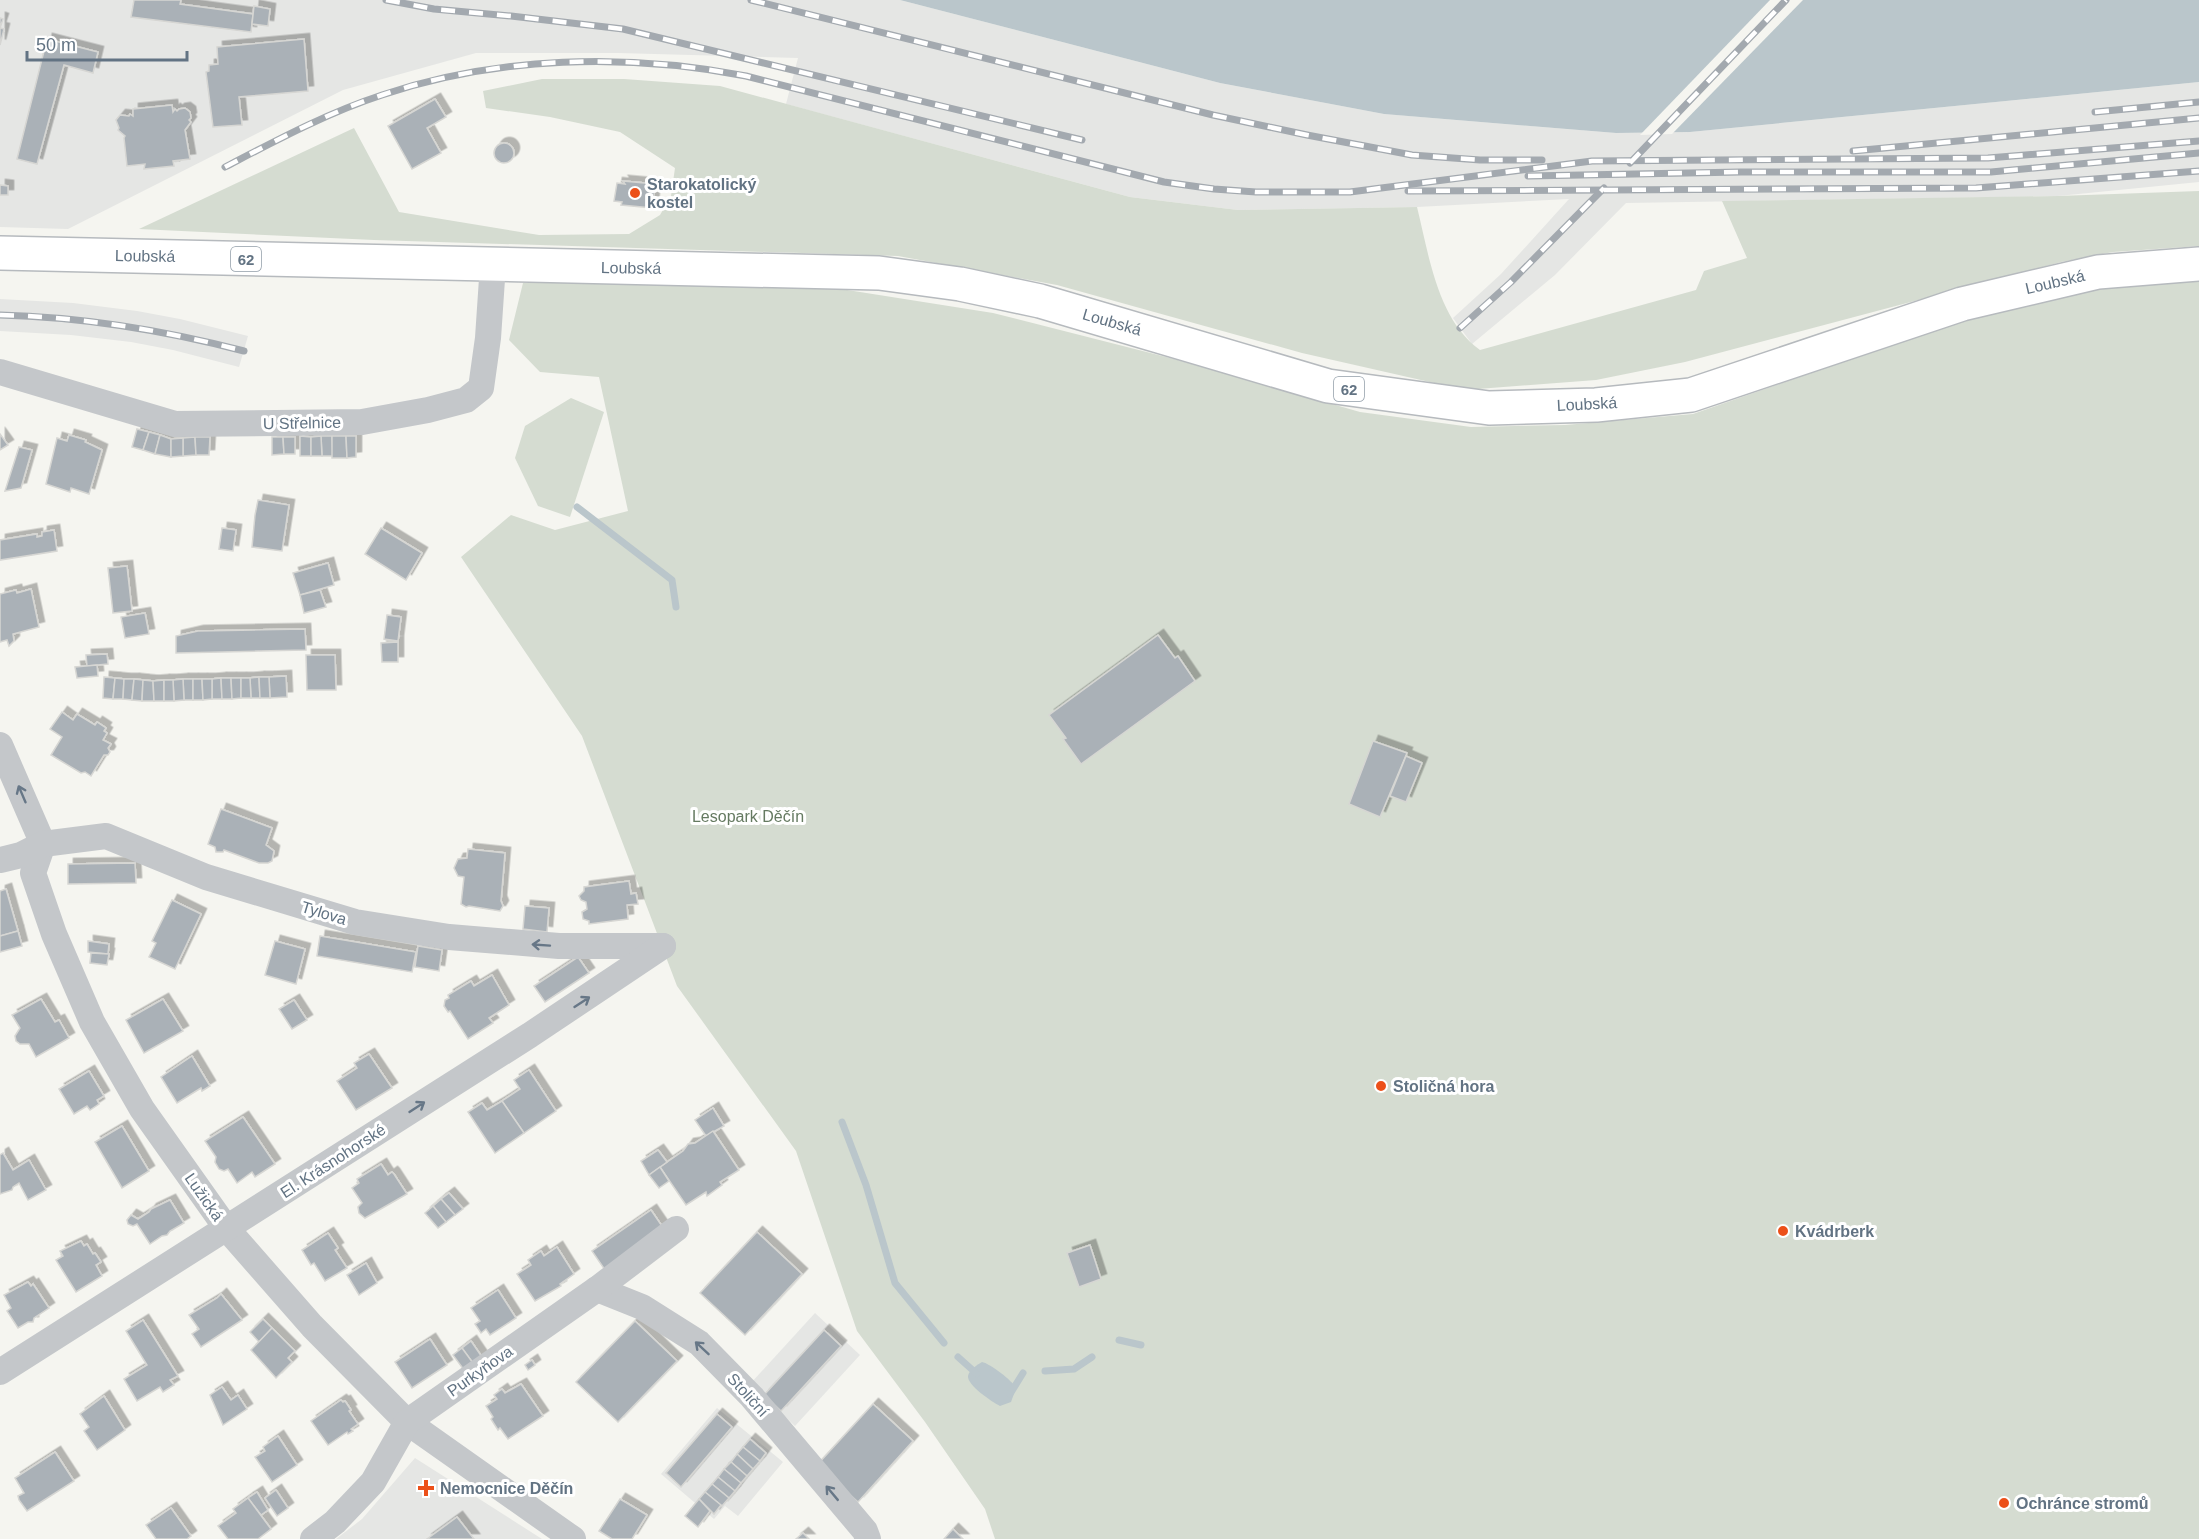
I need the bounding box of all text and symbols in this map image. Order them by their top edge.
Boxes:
scale bar [27,24,188,62]
text: 50 m [36,35,76,55]
place label: Starokatolický kostel [647,176,756,211]
marker: Starokatolický kostel [628,186,642,200]
street label: Loubská [115,247,175,265]
road number: 62 [231,247,261,271]
street label: Loubská [601,259,661,277]
street label: Loubská [2024,267,2086,297]
street label: Loubská [1081,305,1144,339]
road number: 62 [1334,377,1364,401]
street label: Loubská [1556,394,1618,414]
street label: U Střelnice [263,414,341,432]
one-way arrow [16,786,27,804]
park label: Lesopark Děčín [692,808,804,825]
street label: Tylova [299,898,349,928]
one-way arrow [532,939,552,950]
one-way arrow [573,996,589,1008]
place label: Stoličná hora [1393,1078,1494,1095]
marker: Stoličná hora [1374,1079,1388,1093]
one-way arrow [409,1101,426,1114]
street label: El. Krásnohorské [277,1121,389,1201]
street label: Lužická [181,1170,227,1224]
place label: Kvádrberk [1795,1223,1874,1240]
marker: Kvádrberk [1776,1224,1790,1238]
one-way arrow [695,1341,710,1355]
street label: Purkyňova [444,1342,516,1400]
street label: Stoliční [724,1370,772,1421]
marker: Nemocnice Děčín [417,1479,435,1497]
place label: Nemocnice Děčín [440,1480,573,1497]
one-way arrow [826,1485,839,1501]
place label: Ochránce stromů [2016,1495,2148,1512]
marker: Ochránce stromů [1997,1496,2011,1510]

